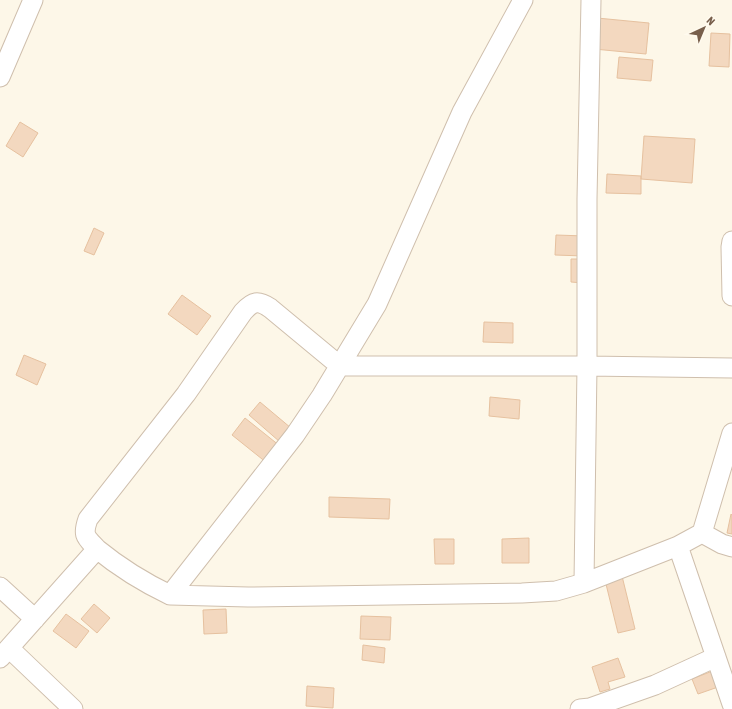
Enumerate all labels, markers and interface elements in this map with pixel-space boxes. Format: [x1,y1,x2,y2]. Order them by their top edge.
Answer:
north arrow [684,8,724,48]
text: N [704,14,717,27]

